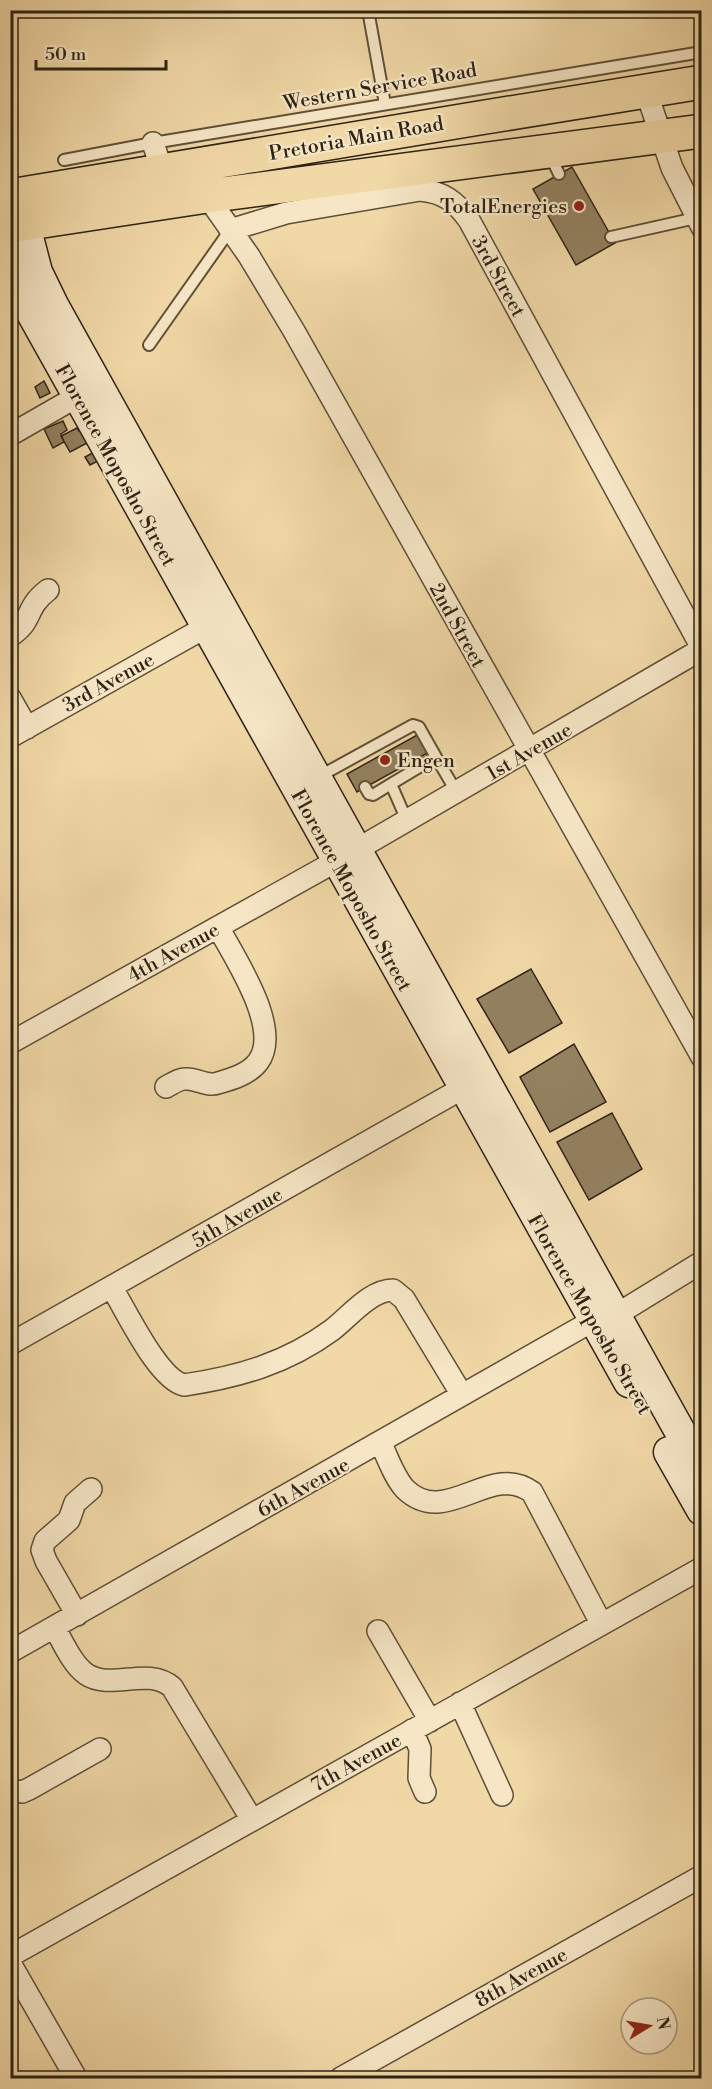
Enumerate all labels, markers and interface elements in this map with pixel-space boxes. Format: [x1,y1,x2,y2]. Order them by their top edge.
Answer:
scale bar [36,33,166,71]
text: 50 m [45,43,87,66]
street label: Western Service Road [281,58,480,117]
street label: Pretoria Main Road [267,112,446,167]
place label: TotalEnergies [440,195,567,220]
marker: TotalEnergies [572,199,586,213]
street label: 3rd Street [465,232,530,322]
street label: Florence Moposho Street [49,360,181,571]
street label: 2nd Street [423,579,490,673]
street label: 3rd Avenue [59,648,159,719]
street label: 1st Avenue [483,718,577,787]
place label: Engen [397,749,455,774]
marker: Engen [378,753,392,767]
street label: Florence Moposho Street [285,785,417,996]
street label: 4th Avenue [123,918,224,989]
street label: 5th Avenue [188,1182,287,1254]
street label: Florence Moposho Street [521,1210,656,1419]
street label: 6th Avenue [253,1453,354,1524]
street label: 7th Avenue [307,1728,406,1798]
street label: 8th Avenue [471,1943,572,2014]
north arrow [619,1996,679,2056]
text: N [652,2015,674,2032]

